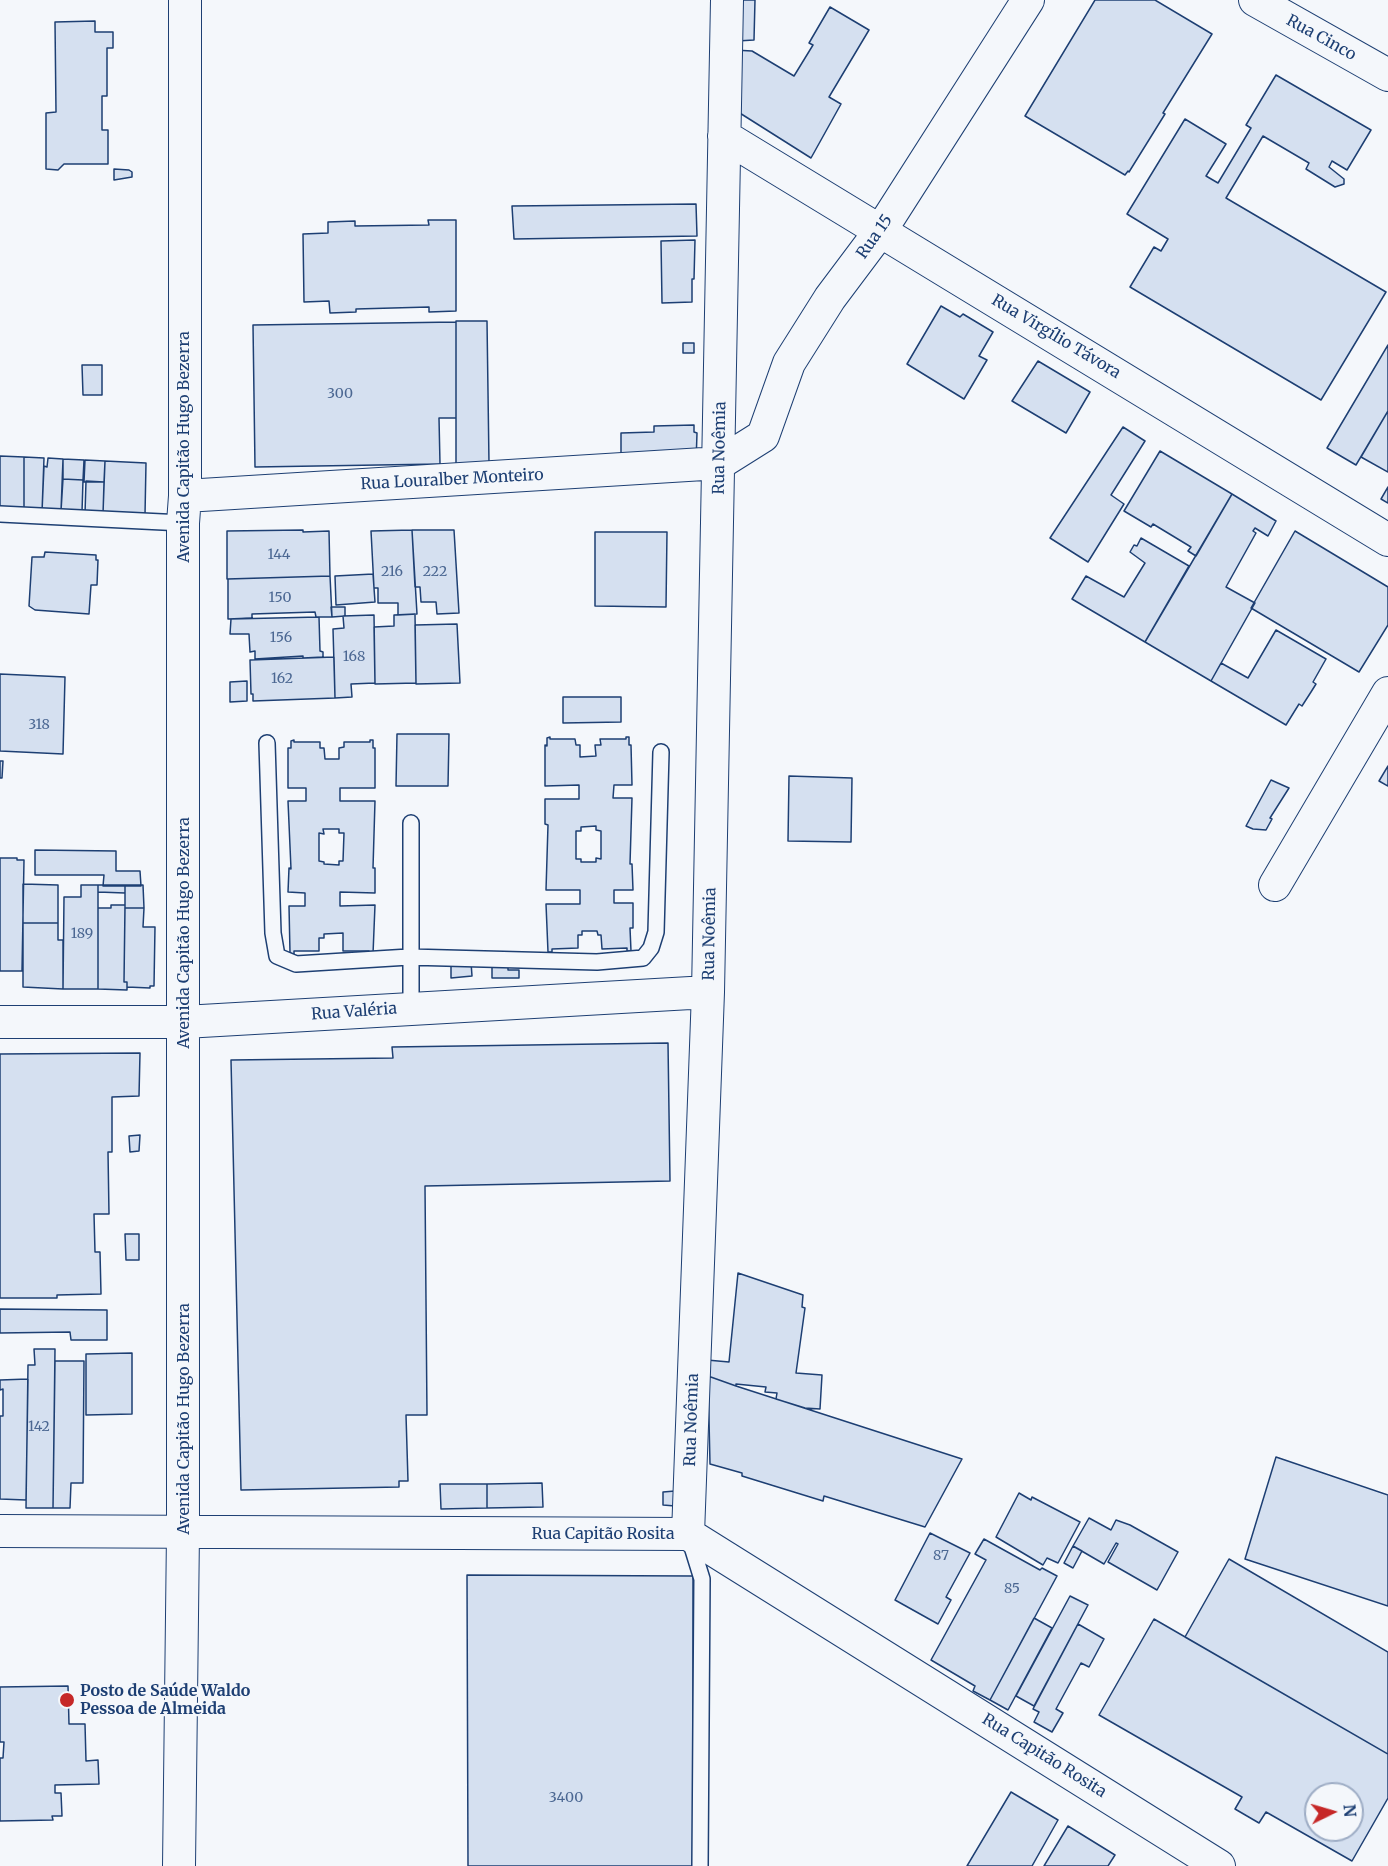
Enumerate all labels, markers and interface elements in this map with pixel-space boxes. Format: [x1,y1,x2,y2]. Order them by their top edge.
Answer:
street label: Rua Cinco [1283,11,1359,65]
street label: Rua 15 [853,211,897,263]
street label: Rua Virgílio Távora [988,291,1124,383]
street label: Avenida Capitão Hugo Bezerra [174,331,194,563]
house number: 300 [327,386,353,402]
street label: Rua Noêmia [710,401,730,495]
street label: Rua Louralber Monteiro [360,466,544,494]
house number: 144 [268,547,290,563]
house number: 216 [381,564,403,580]
house number: 222 [423,564,447,580]
house number: 150 [269,590,291,606]
house number: 156 [270,630,292,646]
house number: 168 [343,649,365,665]
house number: 162 [271,671,293,687]
house number: 318 [28,717,50,733]
street label: Avenida Capitão Hugo Bezerra [174,817,194,1049]
street label: Rua Noêmia [700,887,720,981]
house number: 189 [71,926,93,942]
street label: Rua Valéria [310,999,398,1025]
street label: Avenida Capitão Hugo Bezerra [174,1303,194,1535]
street label: Rua Noêmia [681,1373,703,1467]
house number: 142 [28,1419,50,1435]
street label: Rua Capitão Rosita [531,1524,675,1544]
house number: 87 [933,1548,949,1564]
house number: 85 [1004,1581,1020,1597]
place label: Posto de Saúde Waldo Pessoa de Almeida [80,1681,250,1719]
marker: Posto de Saúde Waldo Pessoa de Almeida [58,1691,76,1709]
street label: Rua Capitão Rosita [978,1710,1110,1802]
north arrow [1304,1782,1364,1842]
house number: 3400 [549,1790,583,1806]
text: N [1339,1803,1360,1818]

